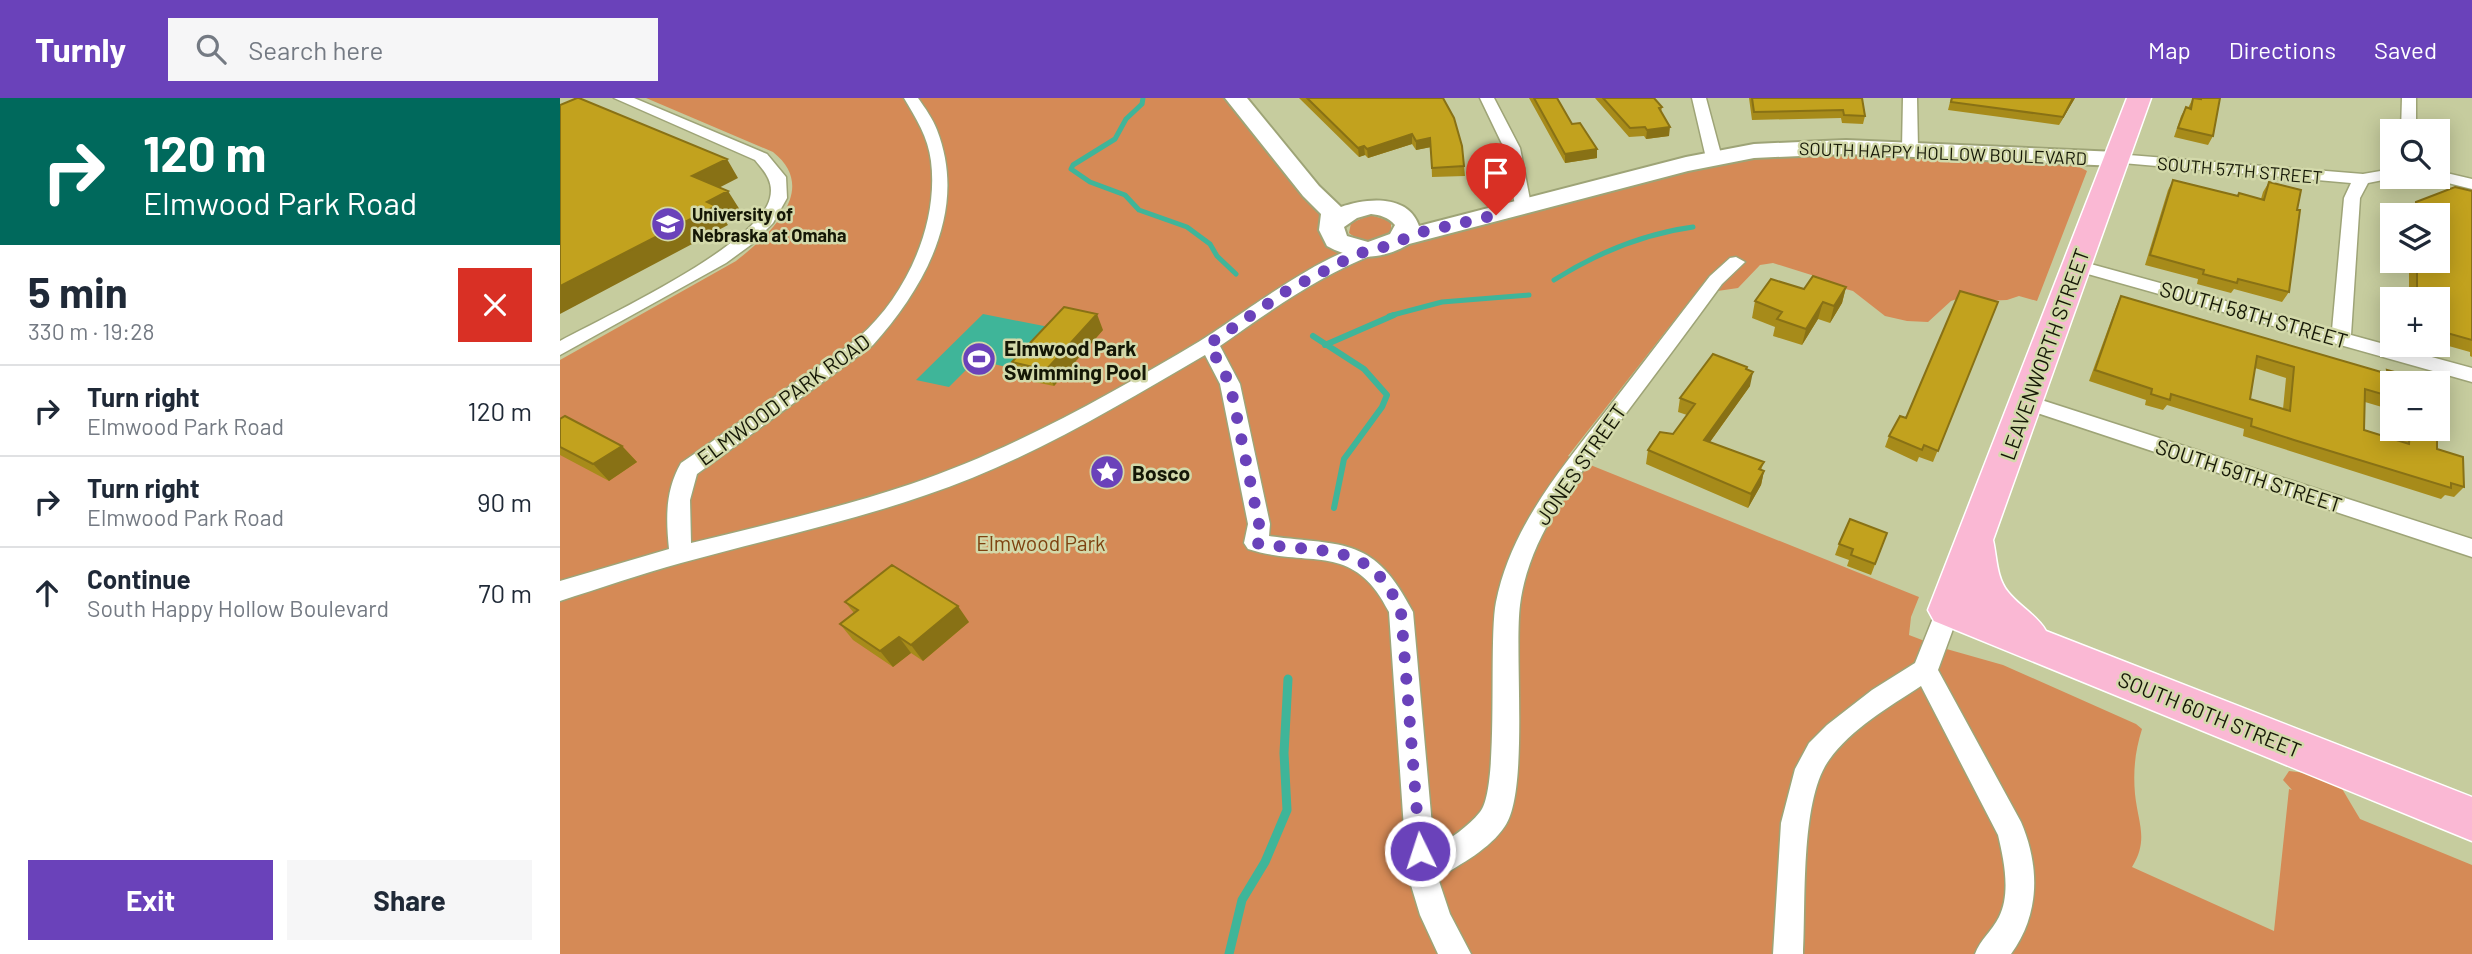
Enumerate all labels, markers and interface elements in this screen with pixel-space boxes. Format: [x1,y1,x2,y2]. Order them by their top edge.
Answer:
search box [168,18,658,81]
text: Turnly [35,29,126,69]
icon: search [192,30,230,68]
text: Search here [248,34,383,65]
text: Map [2148,35,2191,64]
text: Directions [2229,35,2336,64]
text: Saved [2374,35,2437,64]
map controls [2380,119,2450,441]
button: search [2380,119,2450,189]
text: 120 m [143,123,266,182]
icon: right [28,126,119,217]
street label: SOUTH HAPPY HOLLOW BOULEVARD [1799,137,2087,169]
pin [1466,143,1526,215]
street label: SOUTH 57TH STREET [2156,152,2324,188]
icon: arrive [1477,154,1515,192]
text: Elmwood Park Road [143,183,417,221]
place label: University of Nebraska at Omaha [692,203,846,246]
button: layers [2380,203,2450,273]
school or university icon: University of Nebraska at Omaha [649,205,687,243]
street label: LEAVENWORTH STREET [1994,245,2094,463]
text: 5 min [28,266,128,316]
button: close [458,268,532,342]
street label: SOUTH 58TH STREET [2157,275,2351,353]
button: + [2380,287,2450,357]
text: 330 m · 19:28 [28,317,154,345]
street label: ELMWOOD PARK ROAD [692,328,874,470]
place label: Elmwood Park Swimming Pool [1004,335,1147,384]
sports icon: Elmwood Park Swimming Pool [960,340,998,378]
button: − [2380,371,2450,441]
text: Turn right [87,381,200,412]
icon: right [28,392,66,430]
text: 120 m [468,395,532,426]
street label: JONES STREET [1529,399,1631,529]
text: Elmwood Park Road [87,412,284,440]
street label: SOUTH 59TH STREET [2153,433,2345,517]
place icon: Bosco [1088,453,1126,491]
place label: Bosco [1132,460,1190,485]
text: Turn right [87,472,200,503]
icon: right [28,483,66,521]
text: 90 m [477,486,532,517]
text: Elmwood Park Road [87,503,284,531]
park label: Elmwood Park [976,530,1106,555]
text: Continue [87,563,191,594]
icon: ahead [28,574,66,612]
text: 70 m [478,577,532,608]
text: South Happy Hollow Boulevard [87,594,389,622]
street label: SOUTH 60TH STREET [2115,666,2305,762]
position arrow [1383,814,1457,888]
button: Exit [28,860,273,940]
button: Share [287,860,532,940]

